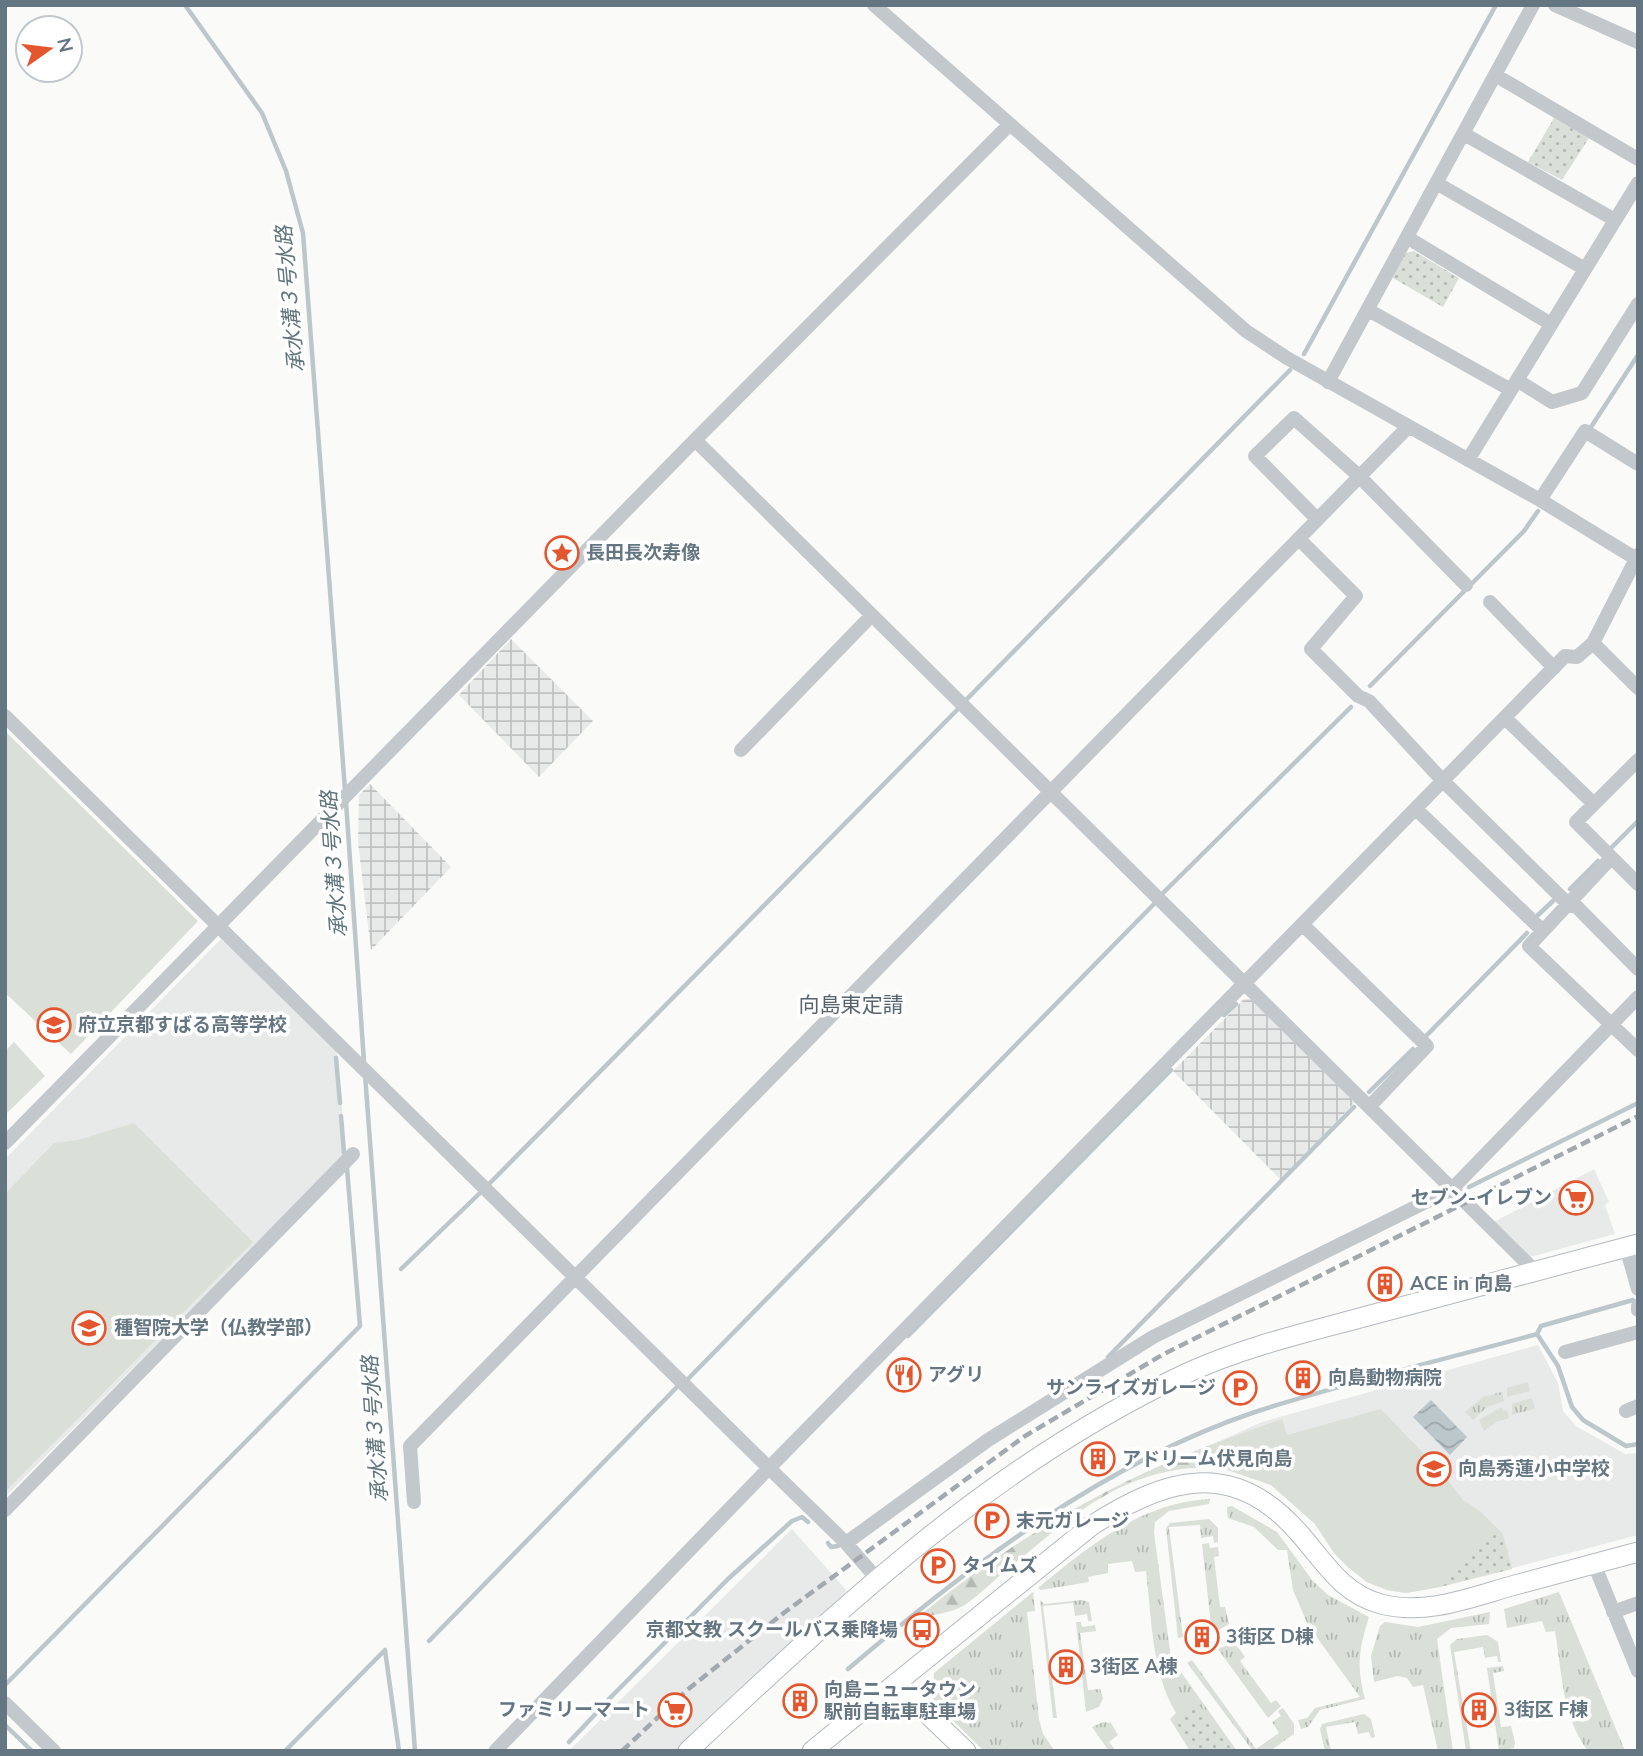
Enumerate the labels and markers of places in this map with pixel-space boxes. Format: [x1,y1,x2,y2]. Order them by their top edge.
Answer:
place icon: 長田長次寿像 [543,534,581,572]
place label: 長田長次寿像 [586,540,700,566]
school or university icon: 府立京都すばる高等学校 [35,1006,73,1044]
place label: 府立京都すばる高等学校 [78,1012,287,1038]
supermarket icon: セブン-イレブン [1557,1179,1595,1217]
place label: セブン-イレブン [1411,1185,1552,1211]
building icon: ACE in 向島 [1366,1265,1404,1303]
place label: ACE in 向島 [1410,1271,1512,1297]
school or university icon: 種智院大学（仏教学部） [70,1309,108,1347]
place label: 種智院大学（仏教学部） [114,1315,323,1341]
restaurant icon: アグリ [885,1356,923,1394]
building icon: 向島動物病院 [1284,1359,1322,1397]
place label: アグリ [928,1362,984,1388]
place label: 向島動物病院 [1328,1365,1442,1391]
parking icon: サンライズガレージ [1221,1369,1259,1407]
place label: サンライズガレージ [1046,1375,1216,1401]
building icon: アドリーム伏見向島 [1079,1440,1117,1478]
place label: アドリーム伏見向島 [1122,1446,1292,1472]
school or university icon: 向島秀蓮小中学校 [1415,1450,1453,1488]
place label: 向島秀蓮小中学校 [1458,1456,1610,1482]
parking icon: 末元ガレージ [973,1502,1011,1540]
place label: 末元ガレージ [1016,1508,1130,1534]
parking icon: タイムズ [919,1547,957,1585]
place label: タイムズ [962,1553,1038,1579]
bus stop icon: 京都文教 スクールバス乗降場 [903,1611,941,1649]
place label: 京都文教 スクールバス乗降場 [646,1617,898,1643]
building icon: 3街区 D棟 [1183,1618,1221,1656]
place label: 3街区 D棟 [1226,1624,1314,1650]
building icon: 3街区 A棟 [1047,1648,1085,1686]
place label: 3街区 A棟 [1090,1654,1178,1680]
place label: 向島ニュータウン 駅前自転車駐車場 [824,1677,976,1725]
building icon: 向島ニュータウン 駅前自転車駐車場 [781,1682,819,1720]
supermarket icon: ファミリーマート [656,1691,694,1729]
building icon: 3街区 F棟 [1460,1691,1498,1729]
place label: ファミリーマート [498,1697,650,1723]
place label: 3街区 F棟 [1504,1697,1588,1723]

